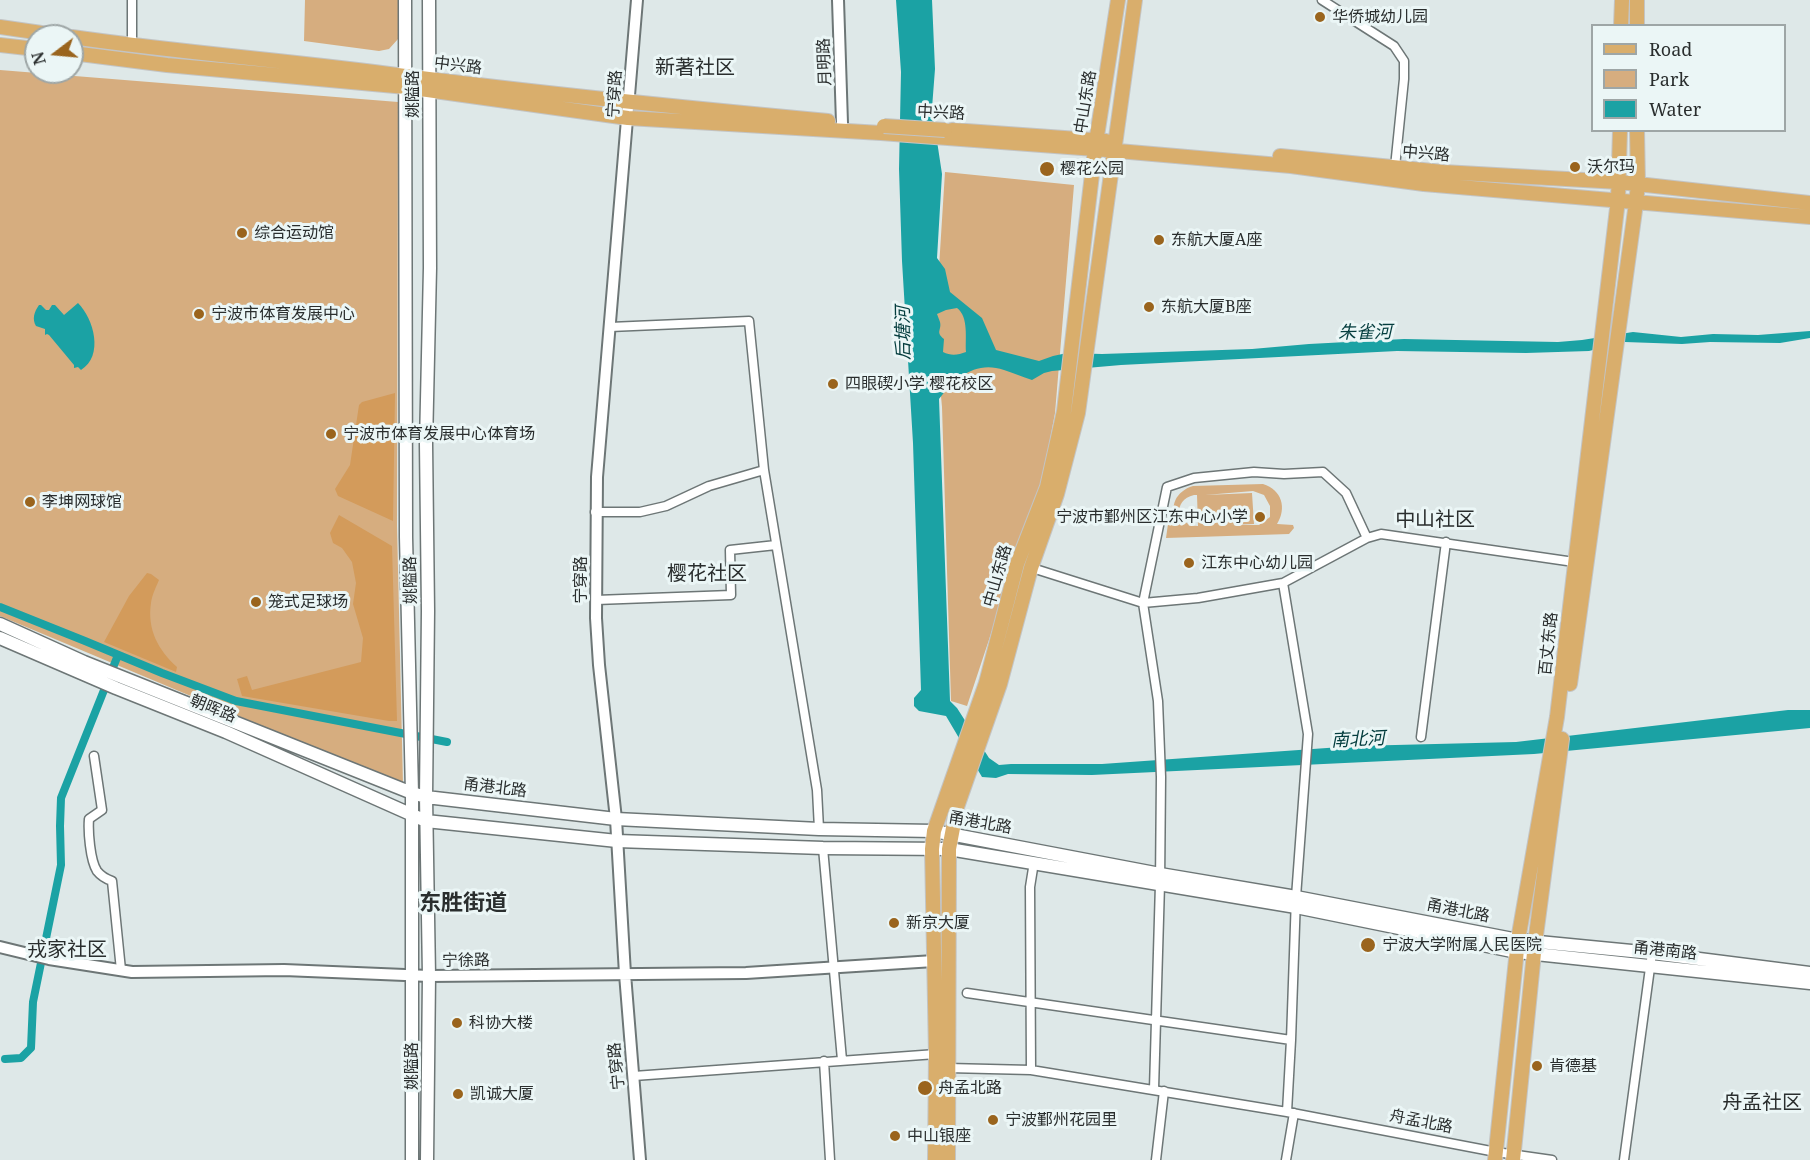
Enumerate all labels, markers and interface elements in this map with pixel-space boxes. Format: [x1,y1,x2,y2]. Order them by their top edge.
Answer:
place label: 华侨城幼儿园 [1332,7,1428,27]
marker: 华侨城幼儿园 [1313,10,1327,24]
north arrow [24,24,84,84]
legend [1591,24,1786,132]
text: Road [1649,37,1692,61]
street label: 月明路 [815,38,835,86]
text: N [26,49,51,68]
street label: 中兴路 [433,54,483,78]
district label: 新著社区 [655,56,735,80]
text: Park [1649,67,1689,91]
street label: 宁穿路 [604,69,626,119]
street label: 中山东路 [1072,69,1100,135]
street label: 姚隘路 [403,70,423,118]
text: Water [1649,97,1701,121]
street label: 中兴路 [917,102,965,124]
street label: 中兴路 [1401,142,1451,166]
place label: 沃尔玛 [1587,157,1635,177]
place label: 樱花公园 [1060,159,1124,179]
marker: 樱花公园 [1038,160,1056,178]
marker: 沃尔玛 [1568,160,1582,174]
place label: 综合运动馆 [254,223,334,243]
marker: 综合运动馆 [235,226,249,240]
place label: 东航大厦A座 [1171,230,1262,250]
marker: 东航大厦A座 [1152,233,1166,247]
place label: 东航大厦B座 [1161,297,1251,317]
marker: 东航大厦B座 [1142,300,1156,314]
place label: 宁波市体育发展中心 [211,304,355,324]
water label: 后塘河 [893,306,915,360]
marker: 宁波市体育发展中心 [192,307,206,321]
water label: 朱雀河 [1338,322,1392,344]
place label: 四眼碶小学 樱花校区 [845,374,993,394]
marker: 四眼碶小学 樱花校区 [826,377,840,391]
place label: 宁波市体育发展中心体育场 [343,424,535,444]
marker: 宁波市体育发展中心体育场 [324,427,338,441]
place label: 李坤网球馆 [42,492,122,512]
marker: 李坤网球馆 [23,495,37,509]
place label: 宁波市鄞州区江东中心小学 [1056,507,1248,527]
district label: 中山社区 [1395,508,1475,532]
marker: 宁波市鄞州区江东中心小学 [1253,510,1267,524]
street label: 中山东路 [980,543,1016,609]
place label: 江东中心幼儿园 [1201,553,1313,573]
street label: 姚隘路 [401,556,421,604]
street label: 宁穿路 [571,556,591,604]
marker: 江东中心幼儿园 [1182,556,1196,570]
district label: 樱花社区 [667,562,747,586]
place label: 笼式足球场 [268,592,348,612]
marker: 笼式足球场 [249,595,263,609]
street label: 百丈东路 [1536,611,1562,677]
street label: 朝晖路 [187,691,239,727]
water label: 南北河 [1330,728,1386,752]
street label: 甬港北路 [462,775,528,801]
street label: 甬港北路 [947,808,1013,838]
district label: 东胜街道 [419,891,507,917]
street label: 甬港北路 [1425,895,1491,927]
place label: 新京大厦 [906,913,970,933]
marker: 新京大厦 [887,916,901,930]
place label: 宁波大学附属人民医院 [1382,935,1542,955]
marker: 宁波大学附属人民医院 [1359,936,1377,954]
district label: 戎家社区 [27,938,107,962]
street label: 甬港南路 [1632,938,1698,964]
street label: 宁徐路 [442,951,490,971]
place label: 科协大楼 [469,1013,533,1033]
marker: 科协大楼 [450,1016,464,1030]
street label: 宁穿路 [605,1041,629,1091]
street label: 姚隘路 [402,1042,422,1090]
place label: 肯德基 [1549,1056,1597,1076]
marker: 肯德基 [1530,1059,1544,1073]
place label: 舟孟北路 [938,1078,1002,1098]
marker: 舟孟北路 [916,1079,934,1097]
place label: 凯诚大厦 [470,1084,534,1104]
marker: 凯诚大厦 [451,1087,465,1101]
district label: 舟孟社区 [1722,1091,1802,1115]
street label: 舟孟北路 [1388,1106,1454,1138]
place label: 宁波鄞州花园里 [1005,1110,1117,1130]
marker: 宁波鄞州花园里 [986,1113,1000,1127]
place label: 中山银座 [907,1126,971,1146]
marker: 中山银座 [888,1129,902,1143]

